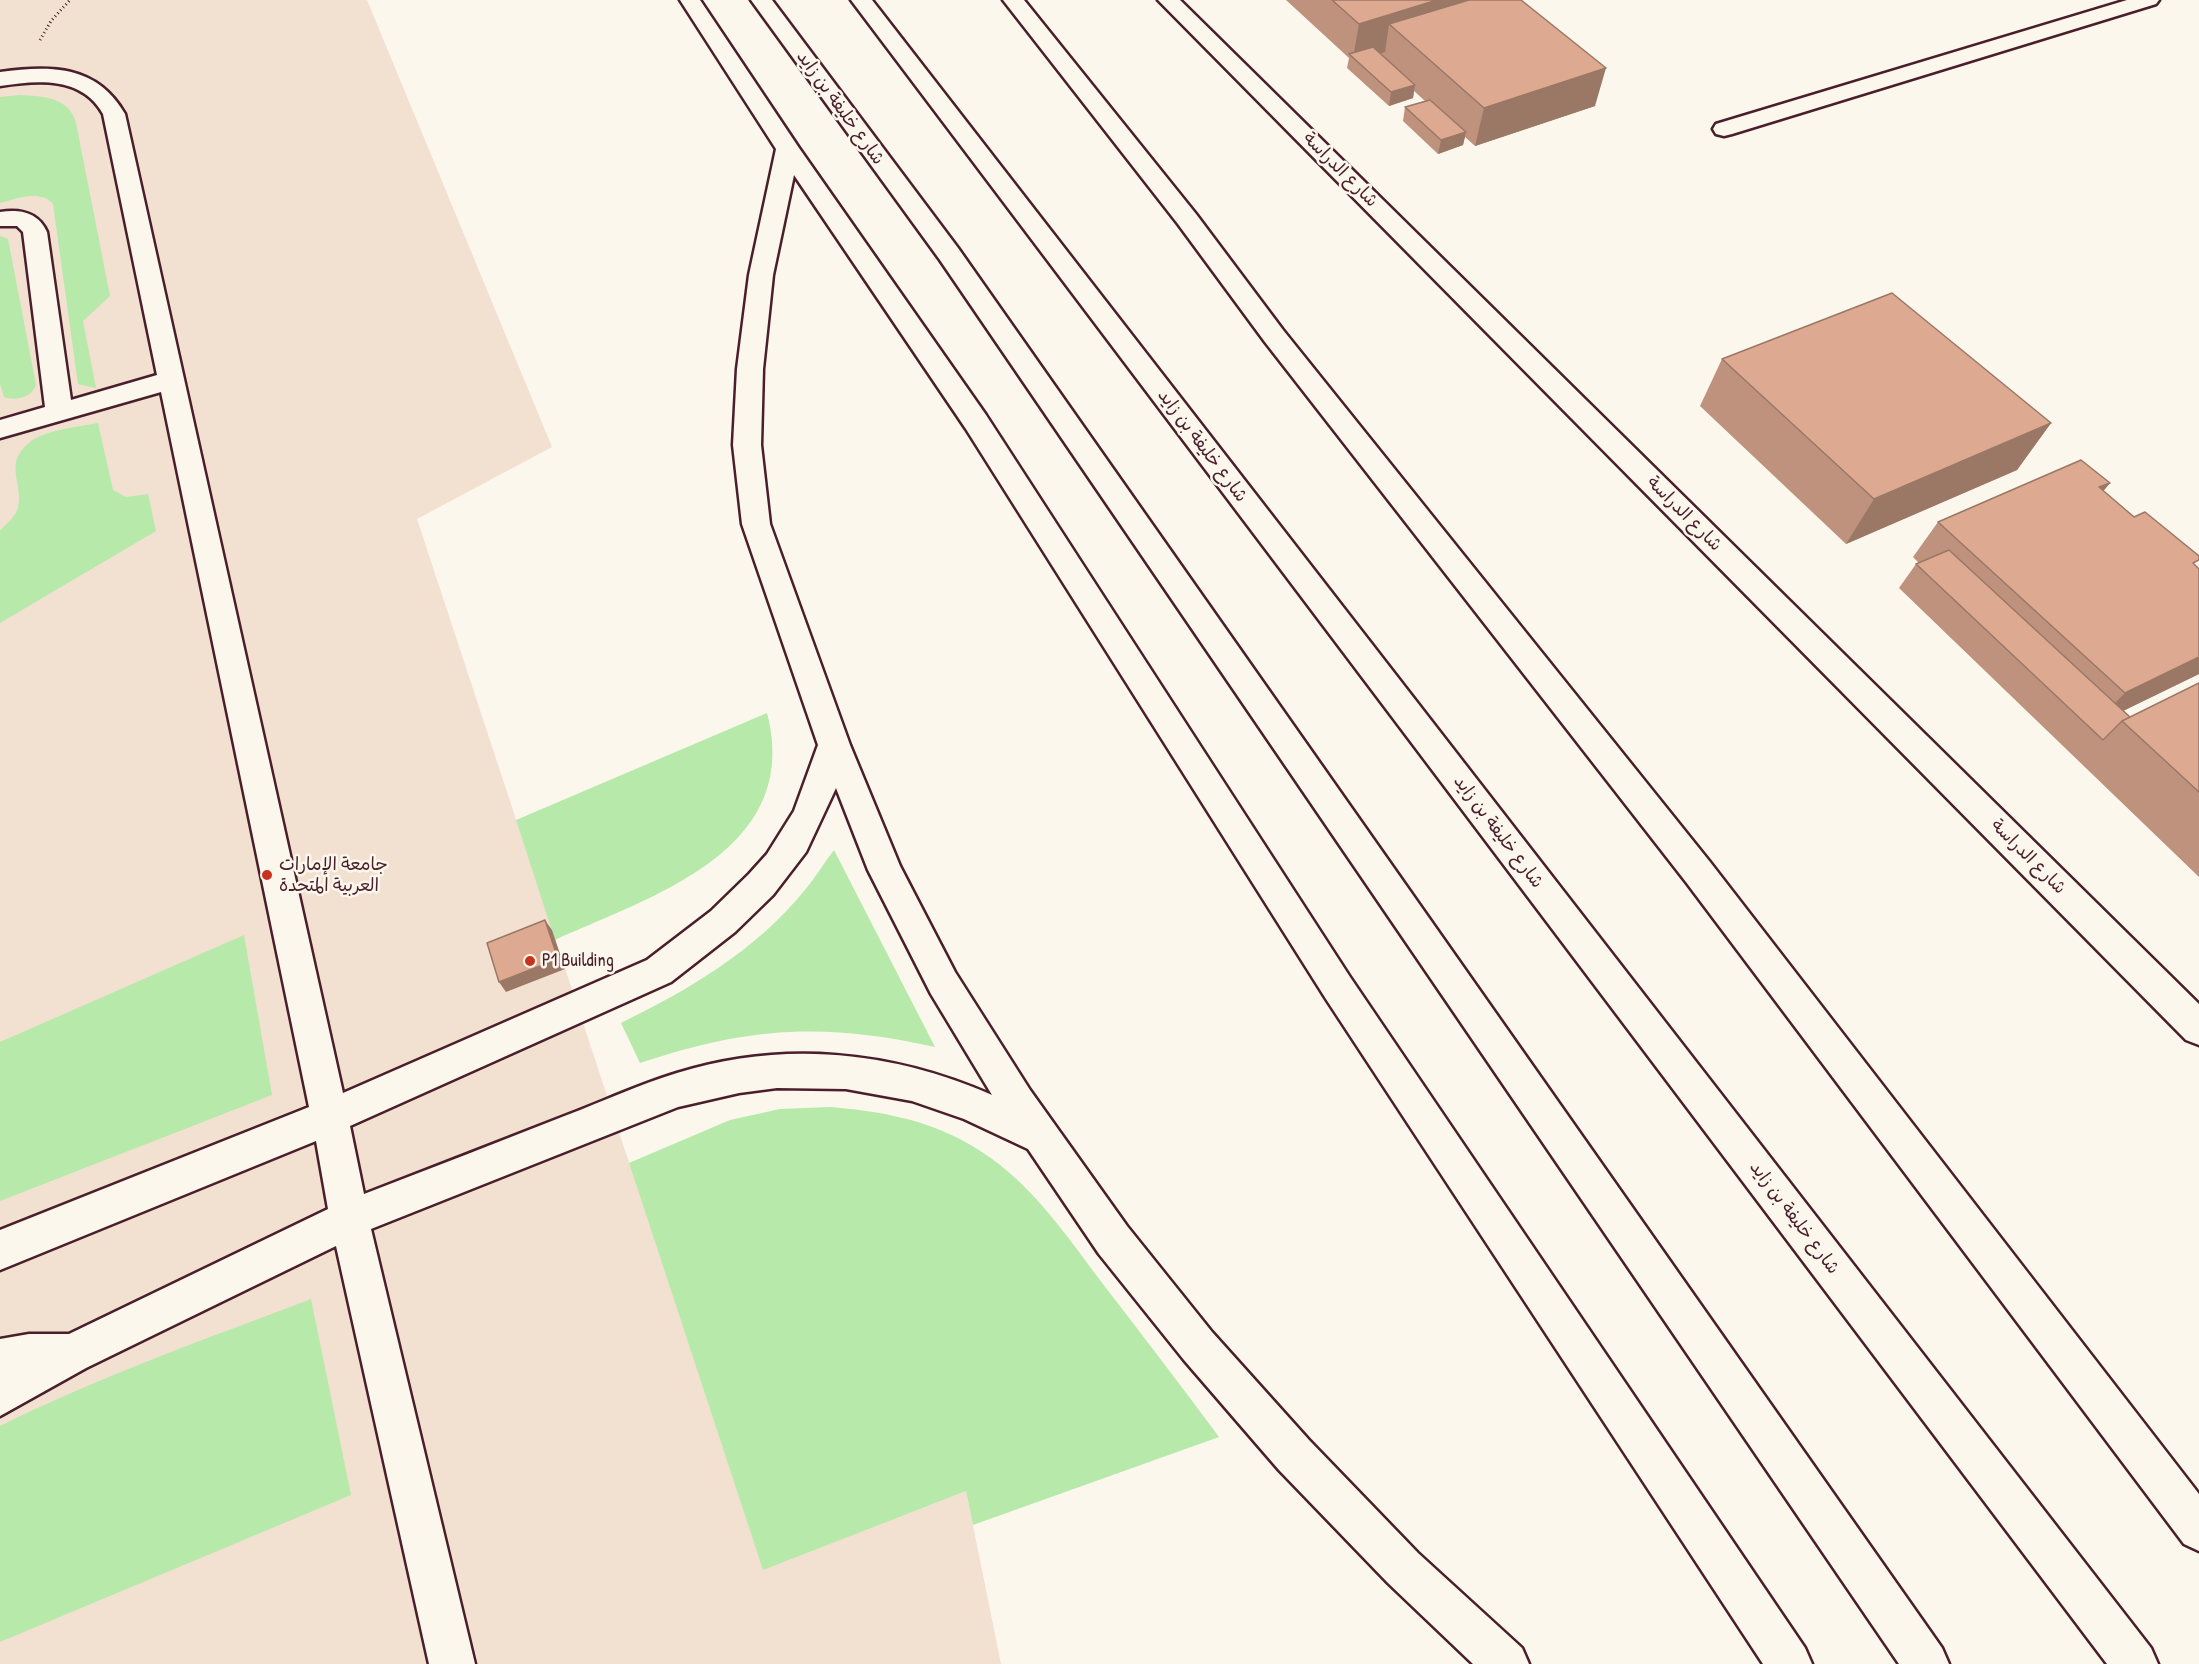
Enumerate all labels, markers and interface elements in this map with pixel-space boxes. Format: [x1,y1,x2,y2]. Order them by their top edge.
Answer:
street label: شارع خليفة بن زايد [791,47,889,169]
street label: شارع الدراسة [1298,128,1382,212]
street label: شارع خليفة بن زايد [1153,385,1251,507]
street label: شارع الدراسة [1642,472,1726,556]
street label: شارع خليفة بن زايد [1449,771,1547,893]
street label: شارع الدراسة [1986,815,2070,899]
place label: جامعة الإمارات العربية المتحدة [279,854,388,896]
marker: جامعة الإمارات العربية المتحدة [260,868,274,882]
place label: P1 Building [542,950,614,972]
marker: P1 Building [523,954,537,968]
street label: شارع خليفة بن زايد [1745,1157,1843,1279]

